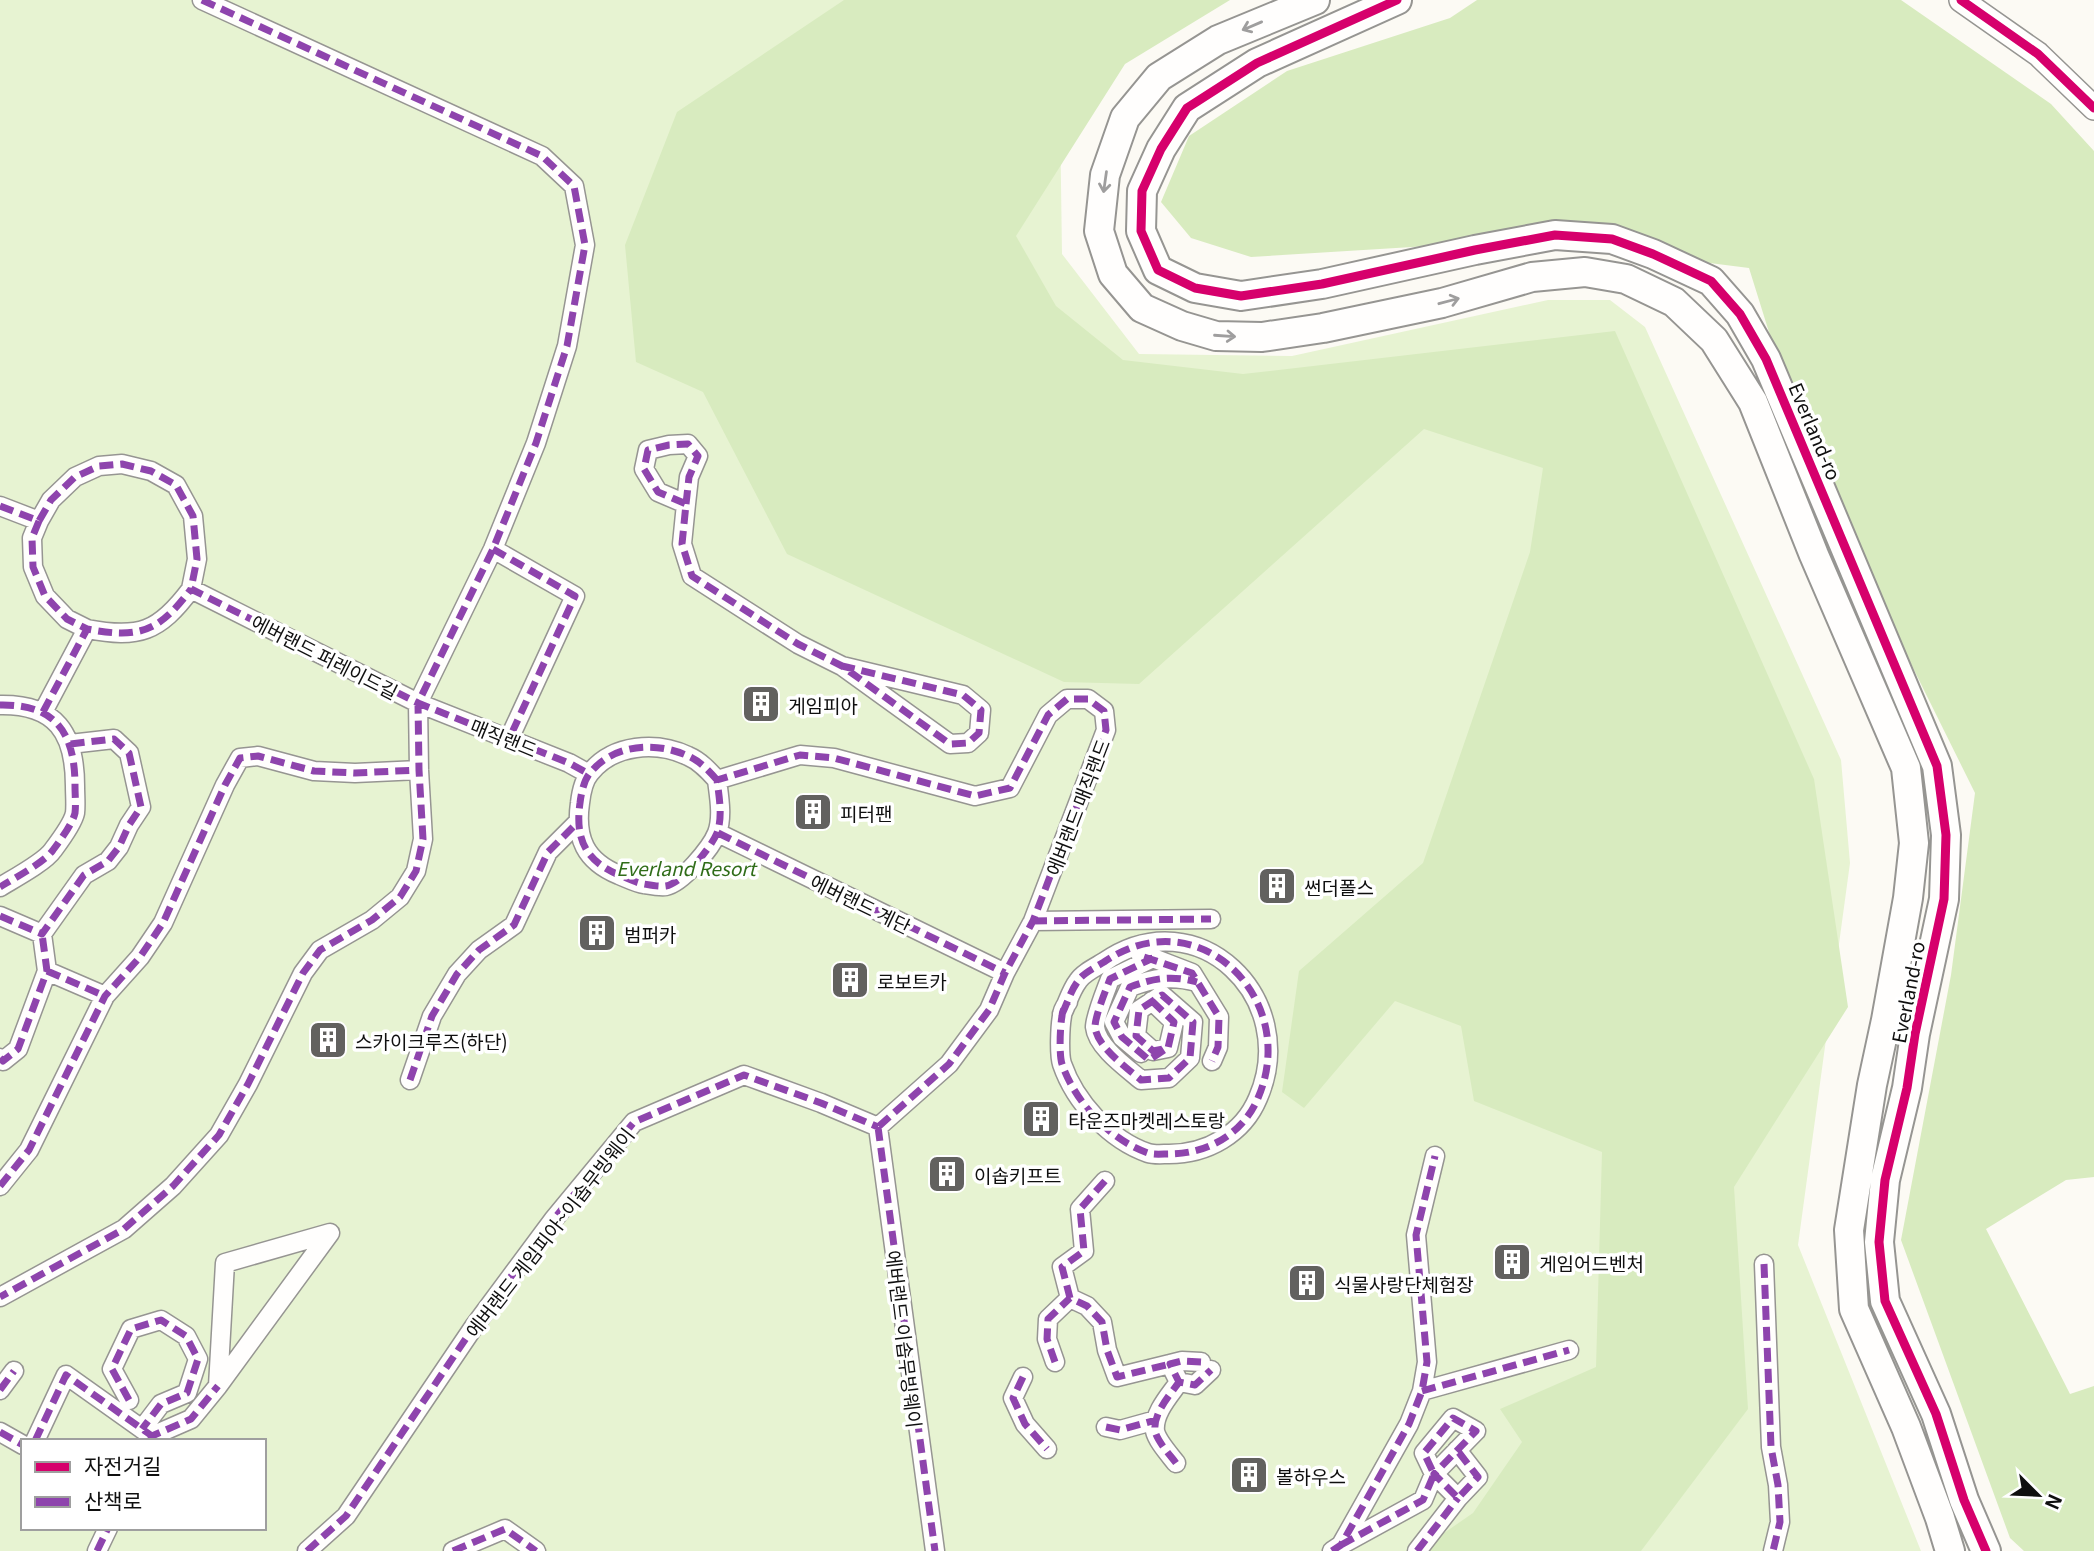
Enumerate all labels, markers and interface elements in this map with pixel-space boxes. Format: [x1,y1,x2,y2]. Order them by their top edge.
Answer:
one-way arrow [1242,20,1264,33]
one-way arrow [1098,170,1111,193]
one-way arrow [1437,294,1460,307]
one-way arrow [1213,330,1236,343]
street label: Everland-ro [1783,378,1849,484]
street label: 에버랜드 퍼레이드길 [247,607,403,705]
building icon: 게임피아 [740,683,782,725]
place label: 게임피아 [788,691,858,718]
street label: 매직랜드 [467,711,541,763]
street label: 에버랜드 매직랜드 [1039,735,1115,879]
building icon: 피터팬 [792,791,834,833]
place label: 피터팬 [840,799,892,826]
park label: Everland Resort [616,854,759,881]
building icon: 썬더폴스 [1256,865,1298,907]
street label: 에버랜드 계단 [806,867,916,939]
place label: 썬더폴스 [1304,873,1374,900]
building icon: 범퍼카 [576,912,618,954]
place label: 범퍼카 [624,920,676,947]
street label: Everland-ro [1884,939,1930,1045]
building icon: 로보트카 [829,959,871,1001]
place label: 로보트카 [877,967,947,994]
building icon: 스카이크루즈(하단) [307,1019,349,1061]
place label: 스카이크루즈(하단) [355,1027,508,1054]
building icon: 타운즈마켓레스토랑 [1020,1098,1062,1140]
place label: 타운즈마켓레스토랑 [1068,1106,1225,1133]
street label: 에버랜드 게임피아~이솝무빙웨이 [458,1121,640,1343]
building icon: 이솝키프트 [926,1153,968,1195]
place label: 이솝키프트 [974,1161,1061,1188]
building icon: 게임어드벤처 [1491,1241,1533,1283]
street label: 에버랜드 이솝무빙웨이 [881,1248,929,1430]
place label: 게임어드벤처 [1539,1249,1644,1276]
building icon: 식물사랑단체험장 [1286,1262,1328,1304]
place label: 식물사랑단체험장 [1334,1270,1474,1297]
legend [21,1439,266,1530]
text: 자전거길 [84,1450,161,1480]
building icon: 볼하우스 [1228,1454,1270,1496]
north arrow [2003,1460,2073,1530]
place label: 볼하우스 [1276,1462,1346,1489]
text: 산책로 [84,1485,142,1515]
text: N [2040,1491,2070,1515]

